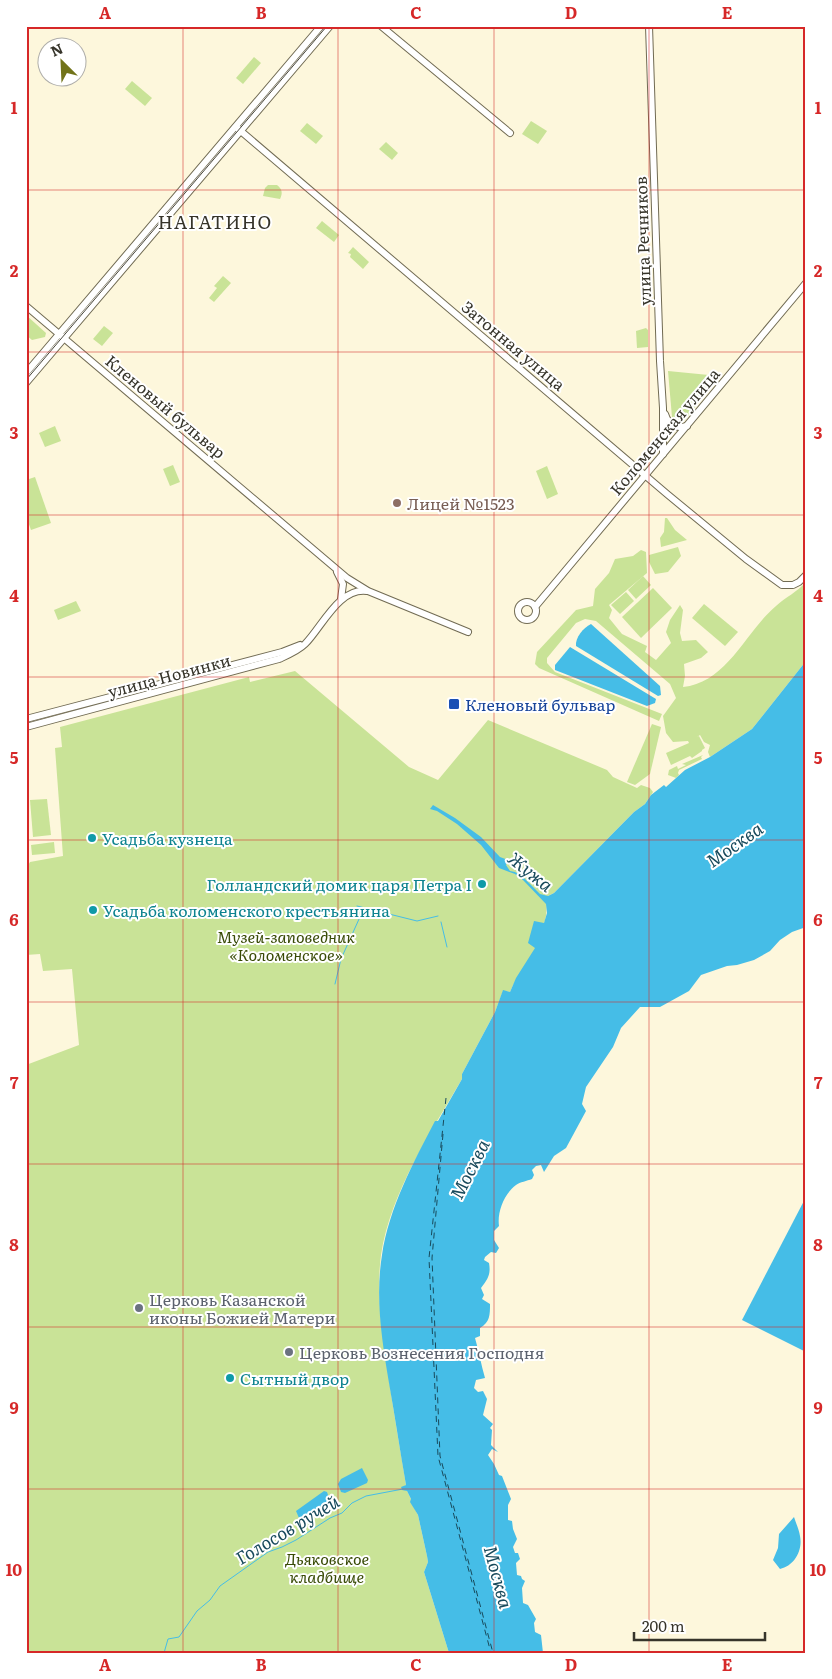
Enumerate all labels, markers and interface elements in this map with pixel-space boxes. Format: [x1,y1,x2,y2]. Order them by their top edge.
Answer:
text: A [99,0,111,24]
text: B [255,0,267,24]
text: C [410,0,422,24]
text: D [565,0,577,24]
text: E [722,0,733,24]
north arrow [38,38,88,88]
text: N [47,38,66,61]
text: 1 [11,95,18,119]
text: 1 [815,95,822,119]
street label: улица Речников [628,176,656,306]
district label: НАГАТИНО [158,208,272,235]
text: 2 [10,258,19,282]
text: 2 [814,258,823,282]
street label: Затонная улица [457,294,571,396]
street label: Кленовый бульвар [101,348,231,464]
street label: Коломенская улица [603,362,725,500]
text: 3 [10,420,19,444]
text: 3 [814,420,823,444]
place label: Лицей №1523 [407,491,515,515]
marker: Лицей №1523 [391,497,403,509]
text: 4 [9,583,19,607]
text: 4 [813,583,823,607]
street label: улица Новинки [105,647,233,703]
place label: Кленовый бульвар [465,692,615,716]
marker: Кленовый бульвар [447,697,461,711]
text: 5 [10,745,19,769]
text: 5 [814,745,823,769]
water label: Москва [700,814,768,873]
place label: Усадьба кузнеца [102,826,233,850]
marker: Усадьба кузнеца [86,832,98,844]
water label: Жужа [503,844,560,898]
place label: Голландский домик царя Петра I [207,872,472,896]
marker: Голландский домик царя Петра I [476,878,488,890]
place label: Усадьба коломенского крестьянина [103,898,390,922]
marker: Усадьба коломенского крестьянина [87,904,99,916]
text: 6 [9,907,19,931]
text: 6 [813,907,823,931]
park label: Музей-заповедник «Коломенское» [217,924,355,966]
text: 7 [10,1070,19,1094]
text: 7 [814,1070,823,1094]
water label: Москва [442,1134,496,1204]
text: 8 [9,1232,19,1256]
text: 8 [813,1232,823,1256]
place label: Церковь Казанской иконы Божией Матери [149,1287,335,1329]
marker: Церковь Казанской иконы Божией Матери [133,1302,145,1314]
place label: Церковь Вознесения Господня [299,1340,544,1364]
marker: Церковь Вознесения Господня [283,1346,295,1358]
place label: Сытный двор [240,1366,349,1390]
marker: Сытный двор [224,1372,236,1384]
text: 9 [9,1395,19,1419]
text: 9 [813,1395,823,1419]
water label: Голосов ручей [230,1487,344,1571]
water label: Москва [478,1543,520,1612]
park label: Дьяковское кладбище [285,1546,369,1588]
text: 10 [6,1557,22,1581]
text: 10 [810,1557,826,1581]
scale bar [634,1609,766,1641]
text: 200 m [642,1614,685,1637]
text: A [99,1652,111,1676]
text: B [255,1652,267,1676]
text: C [410,1652,422,1676]
text: D [565,1652,577,1676]
text: E [722,1652,733,1676]

